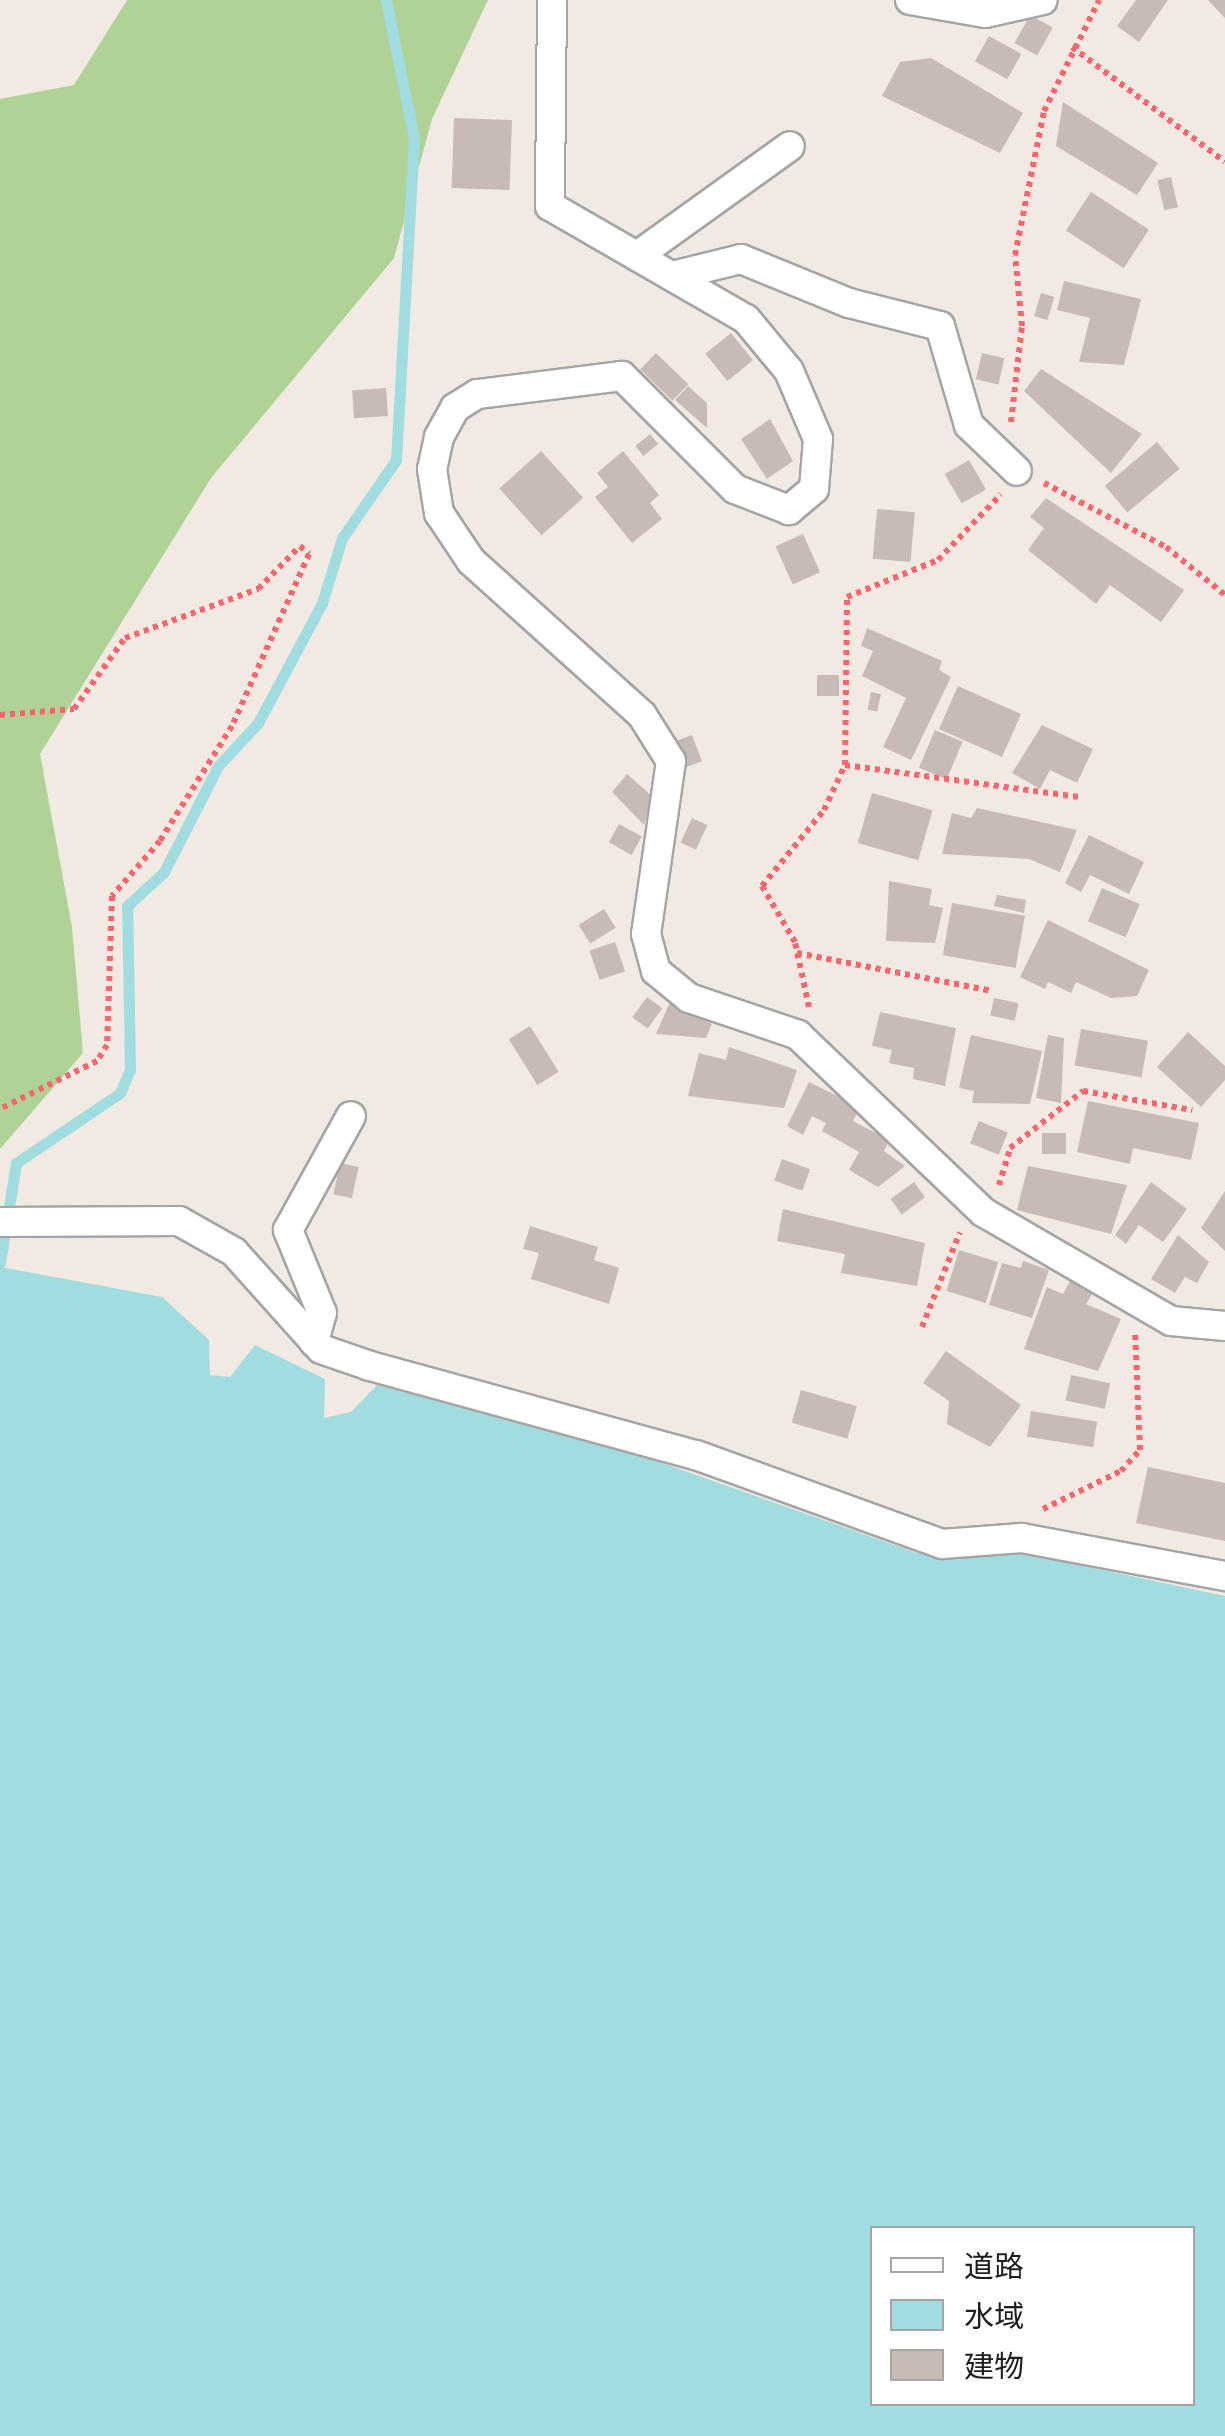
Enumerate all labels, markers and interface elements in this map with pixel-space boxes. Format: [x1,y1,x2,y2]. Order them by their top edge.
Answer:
legend [870,2226,1195,2406]
text: 道路 [964,2243,1024,2289]
text: 水域 [964,2293,1024,2339]
text: 建物 [964,2343,1024,2389]

